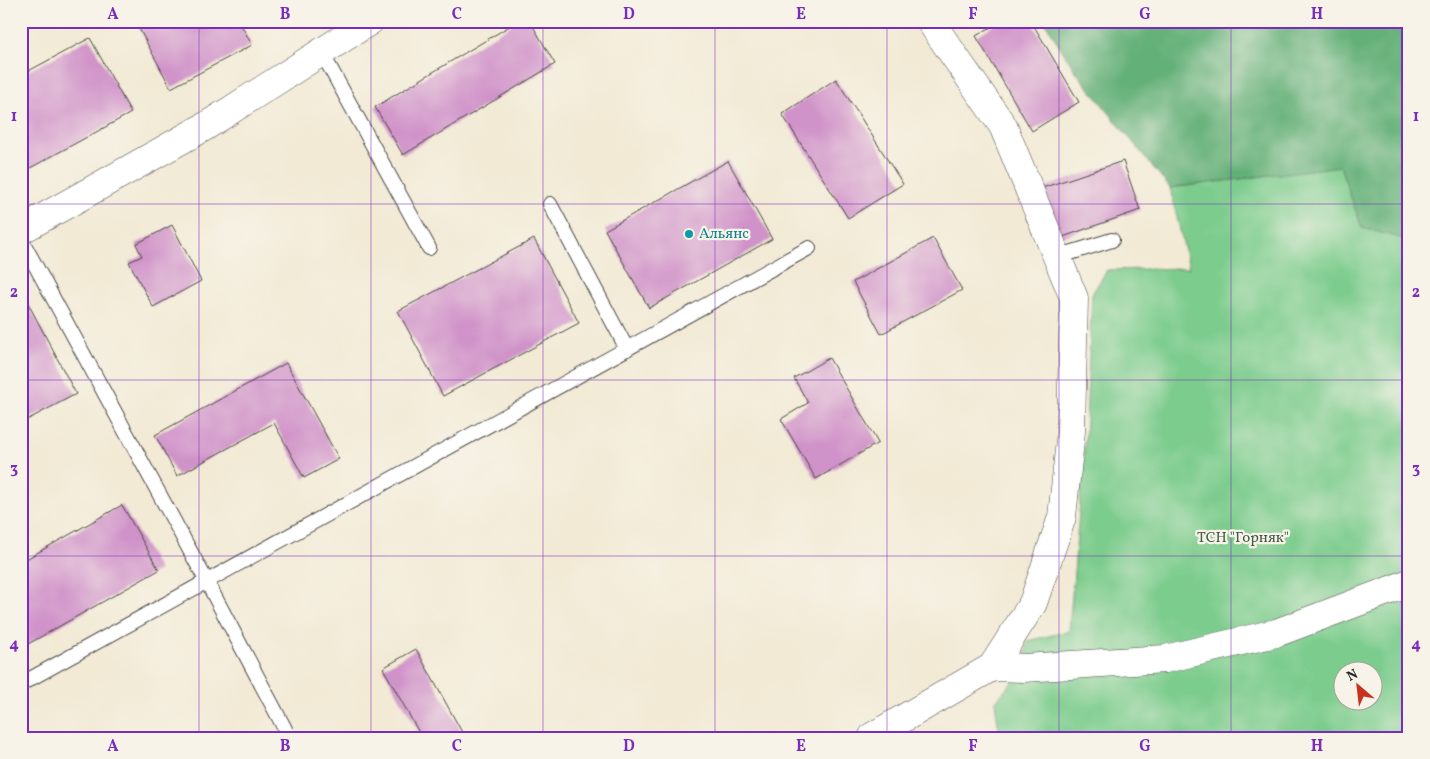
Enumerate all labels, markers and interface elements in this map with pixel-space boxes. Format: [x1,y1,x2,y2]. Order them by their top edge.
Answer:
text: A [107,4,119,26]
text: B [280,4,291,26]
text: C [452,4,462,26]
text: D [623,4,635,26]
text: E [796,4,806,26]
text: F [968,4,978,26]
text: G [1139,4,1151,26]
text: H [1311,4,1323,26]
text: 1 [11,106,17,128]
text: 1 [1413,106,1419,128]
place label: Альянс [699,224,749,245]
marker: Альянс [683,228,695,240]
text: 2 [10,282,18,304]
text: 2 [1412,282,1420,304]
text: 3 [10,458,18,480]
text: 3 [1412,458,1420,480]
park label: ТСН "Горняк" [1197,528,1289,549]
text: 4 [9,634,19,656]
text: 4 [1411,634,1421,656]
north arrow [1332,662,1382,712]
text: N [1344,665,1362,687]
text: A [107,736,119,758]
text: B [280,736,291,758]
text: C [452,736,462,758]
text: D [623,736,635,758]
text: E [796,736,806,758]
text: F [968,736,978,758]
text: G [1139,736,1151,758]
text: H [1311,736,1323,758]

